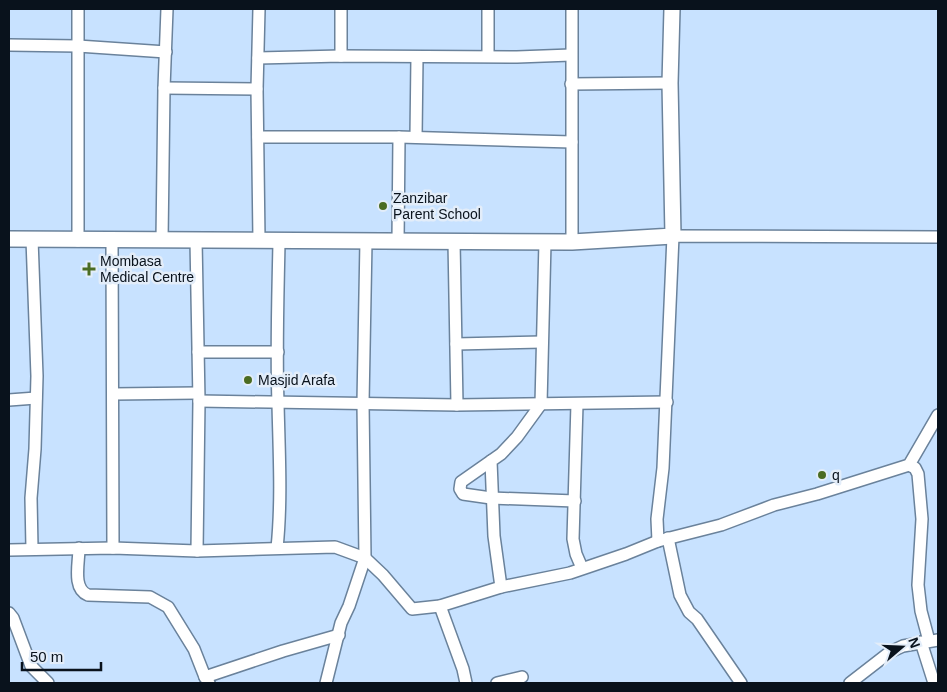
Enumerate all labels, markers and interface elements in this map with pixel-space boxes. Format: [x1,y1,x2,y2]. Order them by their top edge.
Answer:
place label: Zanzibar Parent School [393,190,481,222]
marker: Zanzibar Parent School [377,200,389,212]
place label: Mombasa Medical Centre [100,253,194,285]
marker: Mombasa Medical Centre [82,262,96,276]
place label: Masjid Arafa [258,372,335,388]
marker: Masjid Arafa [242,374,254,386]
place label: q [832,467,840,483]
marker: q [816,469,828,481]
north arrow [877,622,927,672]
text: N [905,635,924,650]
scale bar [22,640,101,672]
text: 50 m [30,648,63,665]

